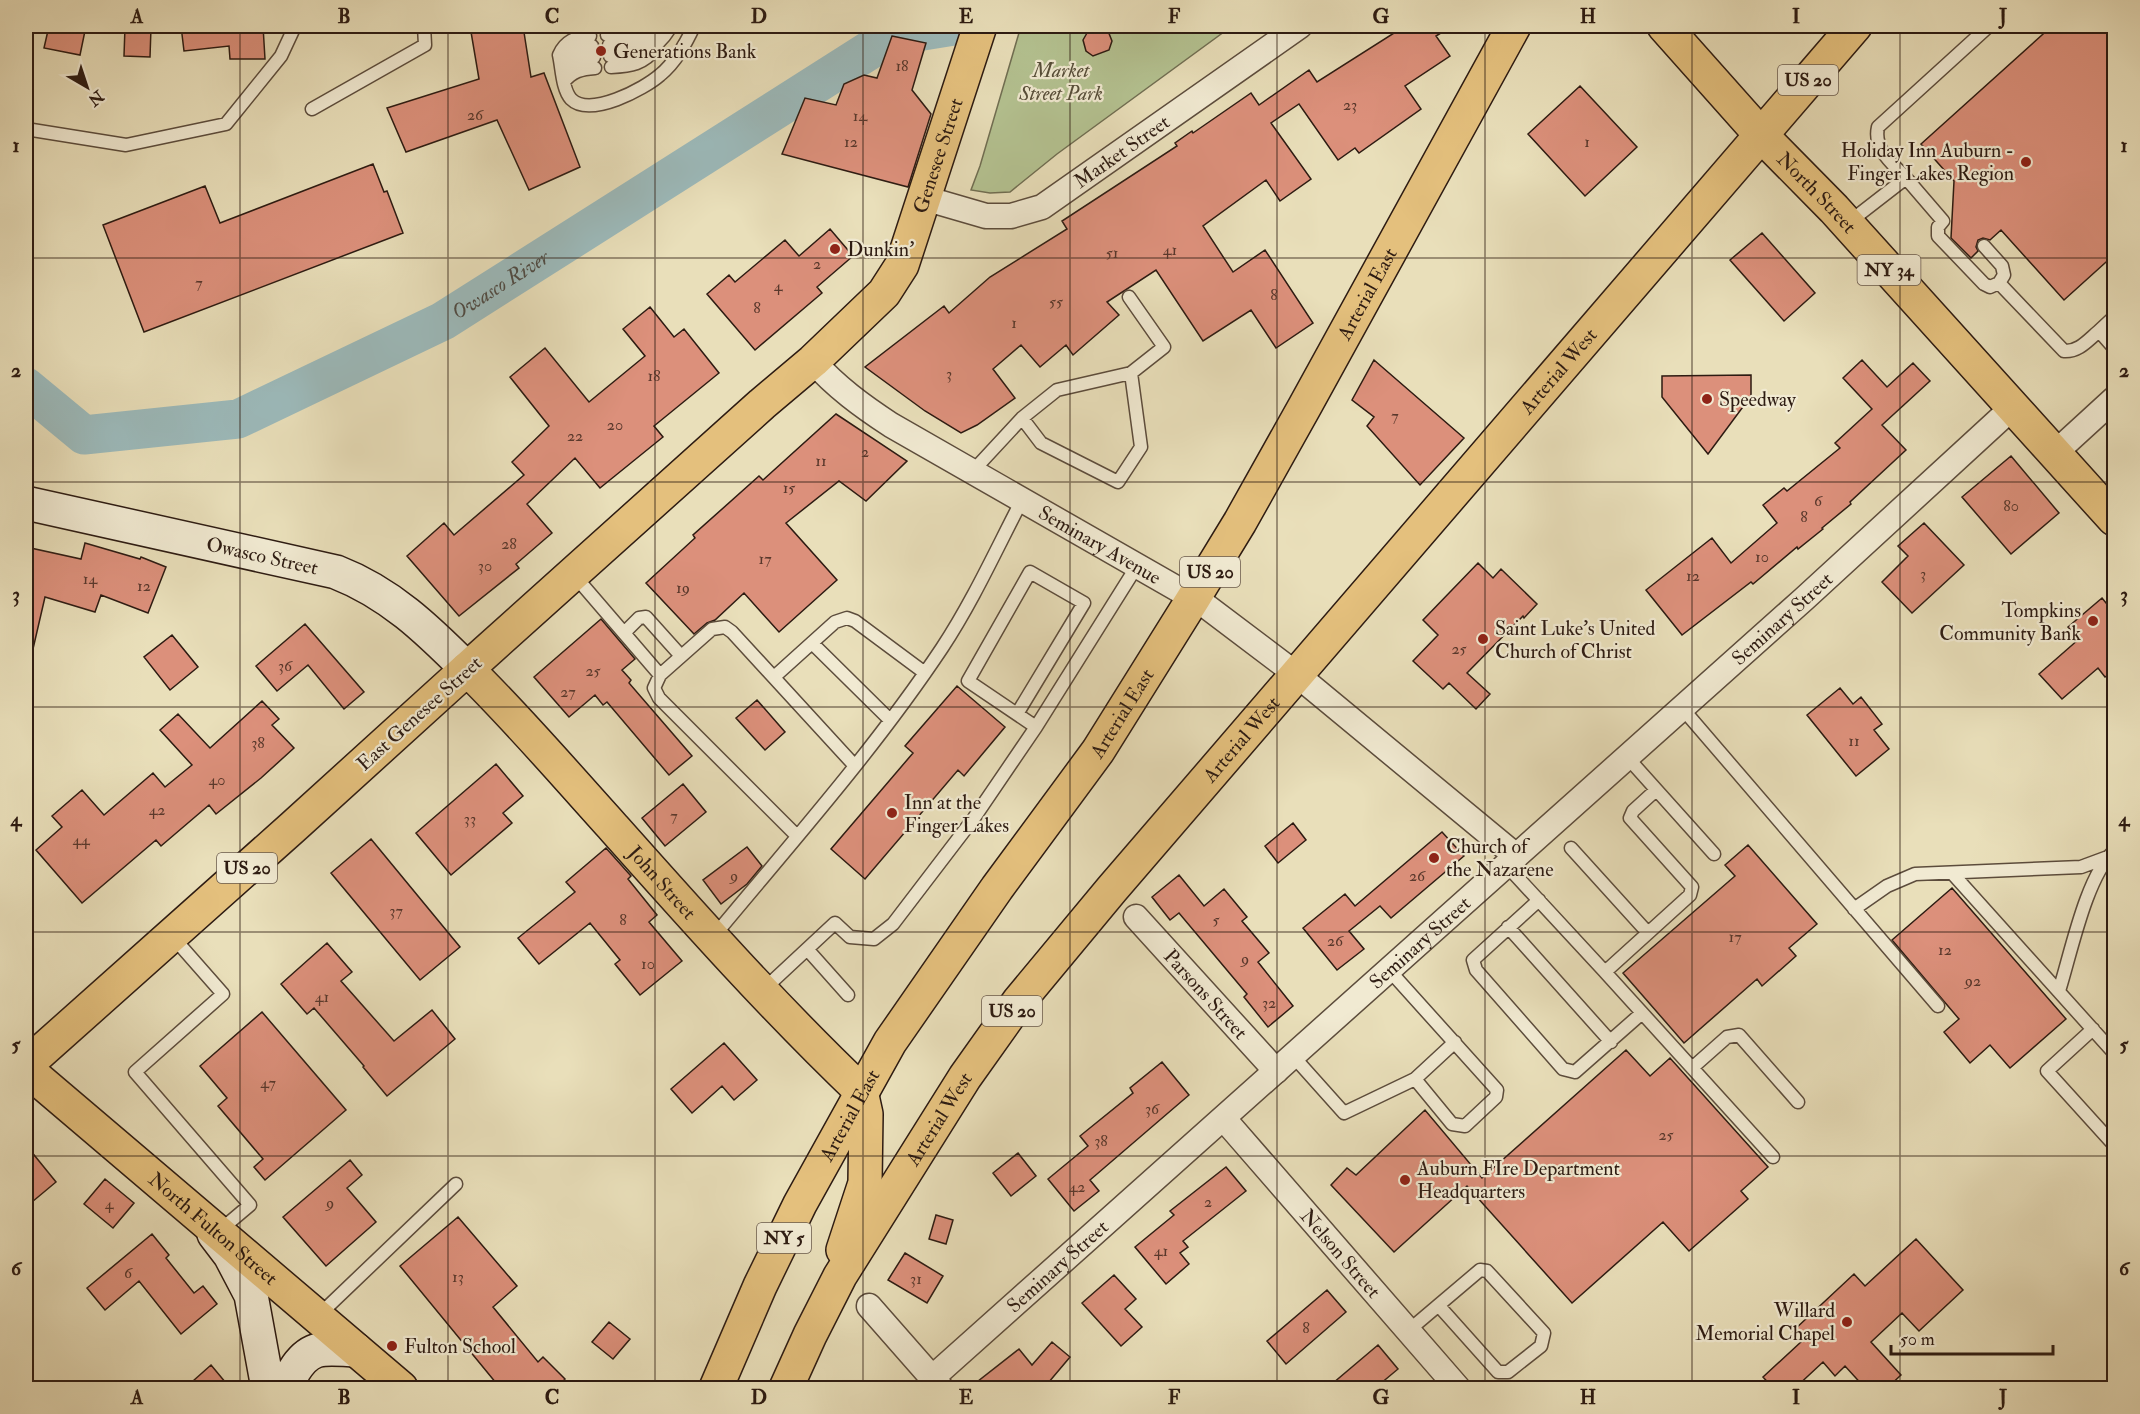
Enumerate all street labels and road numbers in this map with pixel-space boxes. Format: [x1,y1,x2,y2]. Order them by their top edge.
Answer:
road number: US 20 [1778,65,1838,95]
street label: Genesee Street [908,94,969,217]
street label: Market Street [1069,109,1175,194]
street label: North Street [1771,147,1862,239]
street label: Arterial East [1331,243,1403,345]
road number: NY 34 [1858,255,1920,285]
street label: Arterial West [1514,323,1603,420]
street label: Seminary Avenue [1034,500,1166,590]
street label: Owasco Street [204,532,321,581]
road number: US 20 [1180,557,1240,587]
street label: Seminary Street [1727,566,1839,671]
street label: East Genesee Street [352,650,488,776]
street label: Arterial East [1084,663,1160,764]
street label: Arterial West [1197,691,1286,788]
street label: John Street [622,840,702,925]
road number: US 20 [217,853,277,883]
street label: Seminary Street [1364,890,1476,994]
street label: Parsons Street [1158,944,1253,1045]
road number: US 20 [982,996,1042,1026]
street label: Arterial East [814,1065,886,1167]
street label: Arterial West [900,1067,978,1171]
street label: North Fulton Street [143,1167,283,1291]
street label: Nelson Street [1295,1204,1386,1304]
street label: Seminary Street [1002,1214,1114,1318]
road number: NY 5 [757,1223,811,1253]

